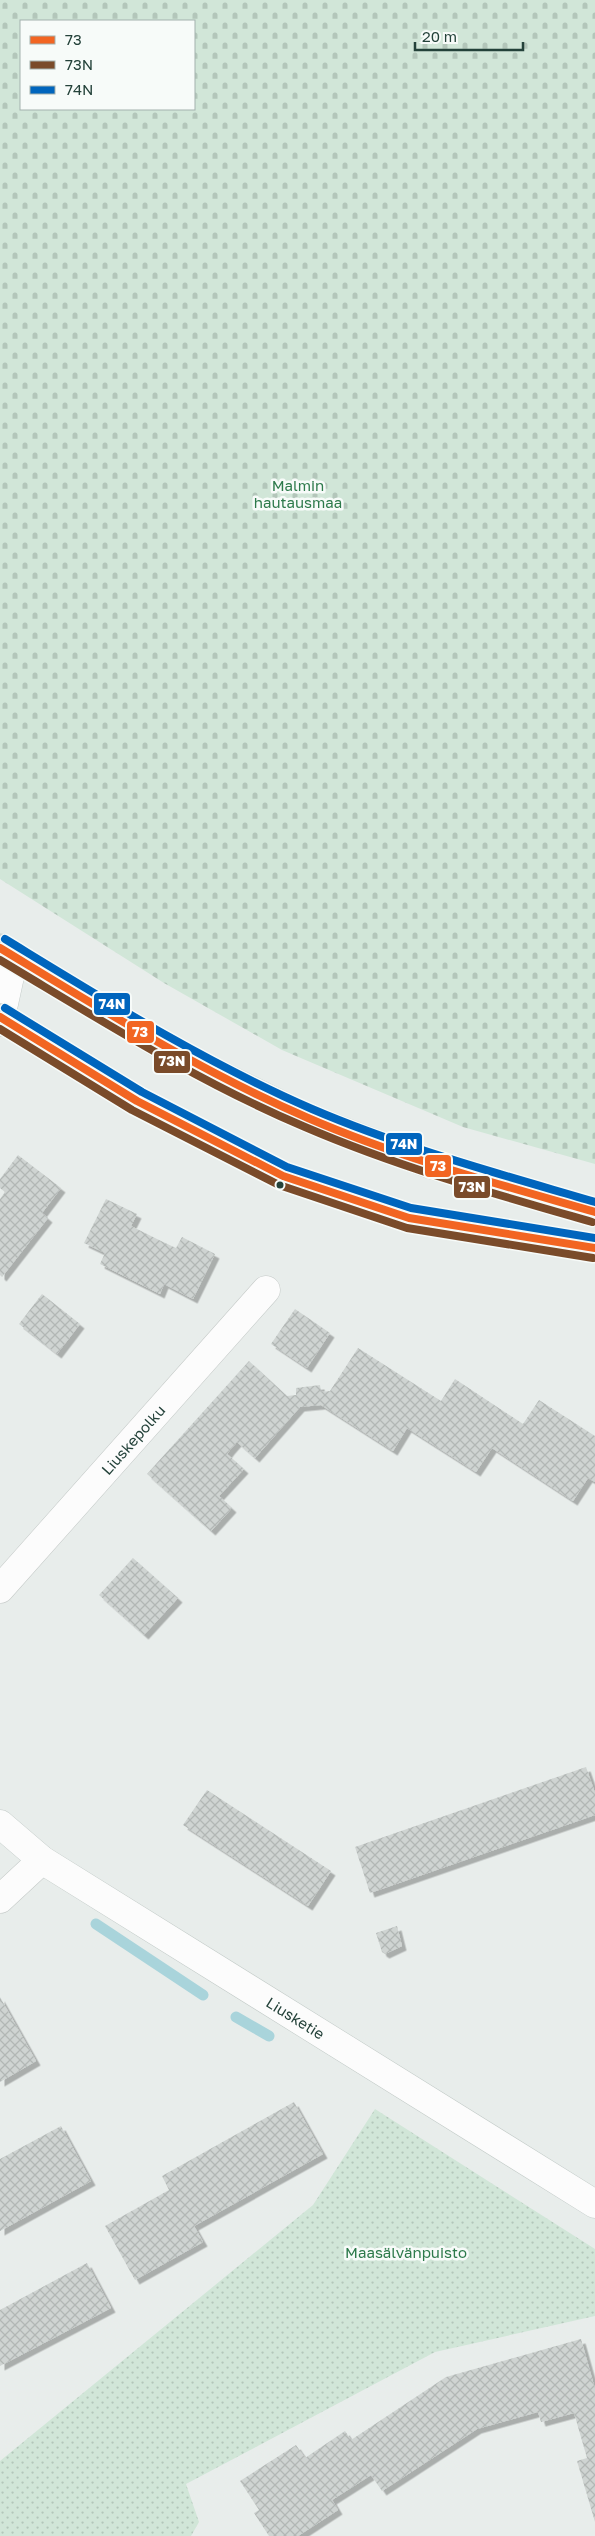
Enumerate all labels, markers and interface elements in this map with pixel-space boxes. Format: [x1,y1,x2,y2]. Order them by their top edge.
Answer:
legend [20,20,195,110]
scale bar [415,20,522,52]
text: 20 m [422,27,457,45]
text: 73 [65,30,82,48]
text: 73N [65,55,93,73]
text: 74N [65,80,94,98]
park label: Malmin hautausmaa [254,476,342,511]
line badge: 74N [93,992,131,1016]
text: 74N [98,995,126,1012]
line badge: 73 [126,1020,155,1044]
text: 73 [132,1023,148,1040]
line badge: 73N [153,1050,191,1074]
text: 73N [159,1052,185,1069]
line badge: 74N [385,1132,423,1156]
text: 74N [390,1135,418,1152]
line badge: 73 [424,1154,452,1178]
text: 73 [430,1157,446,1174]
line badge: 73N [453,1175,491,1199]
text: 73N [459,1178,485,1195]
unlabelled marker [275,1180,285,1190]
street label: Liuskepolku [97,1401,169,1478]
street label: Liusketie [263,1993,328,2043]
park label: Maasälvänpuisto [345,2243,467,2261]

